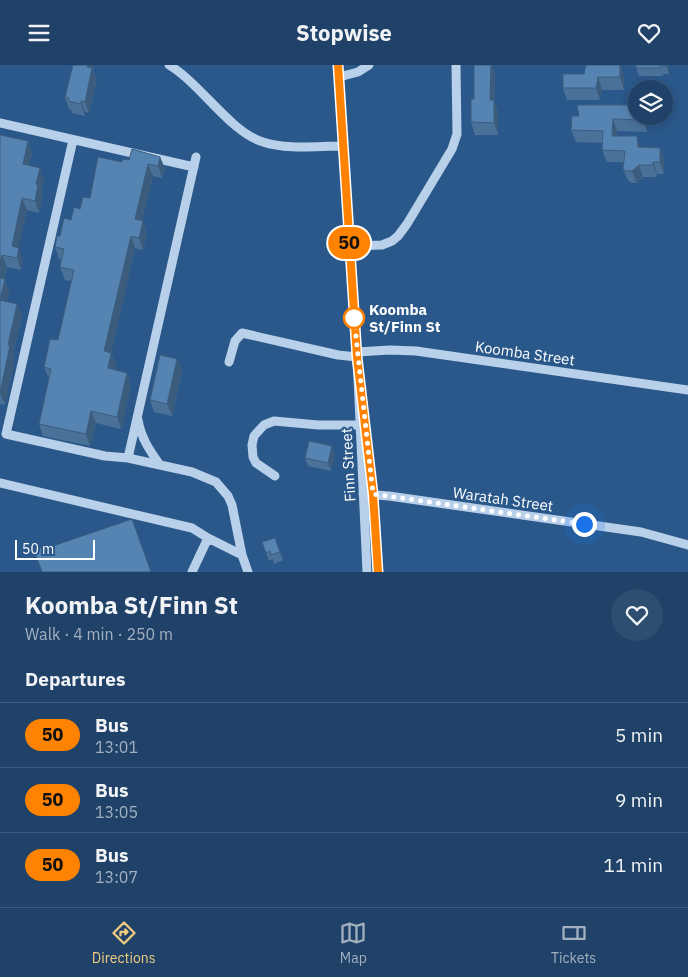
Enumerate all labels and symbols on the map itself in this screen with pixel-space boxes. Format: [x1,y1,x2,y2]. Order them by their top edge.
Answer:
line badge: 50 [326,227,372,259]
place label: Koomba St/Finn St [369,300,441,336]
marker: Koomba St/Finn St [343,307,365,329]
street label: Koomba Street [474,337,576,369]
street label: Finn Street [337,428,359,502]
street label: Waratah Street [452,483,554,515]
your location [572,512,597,537]
scale bar [15,537,95,560]

